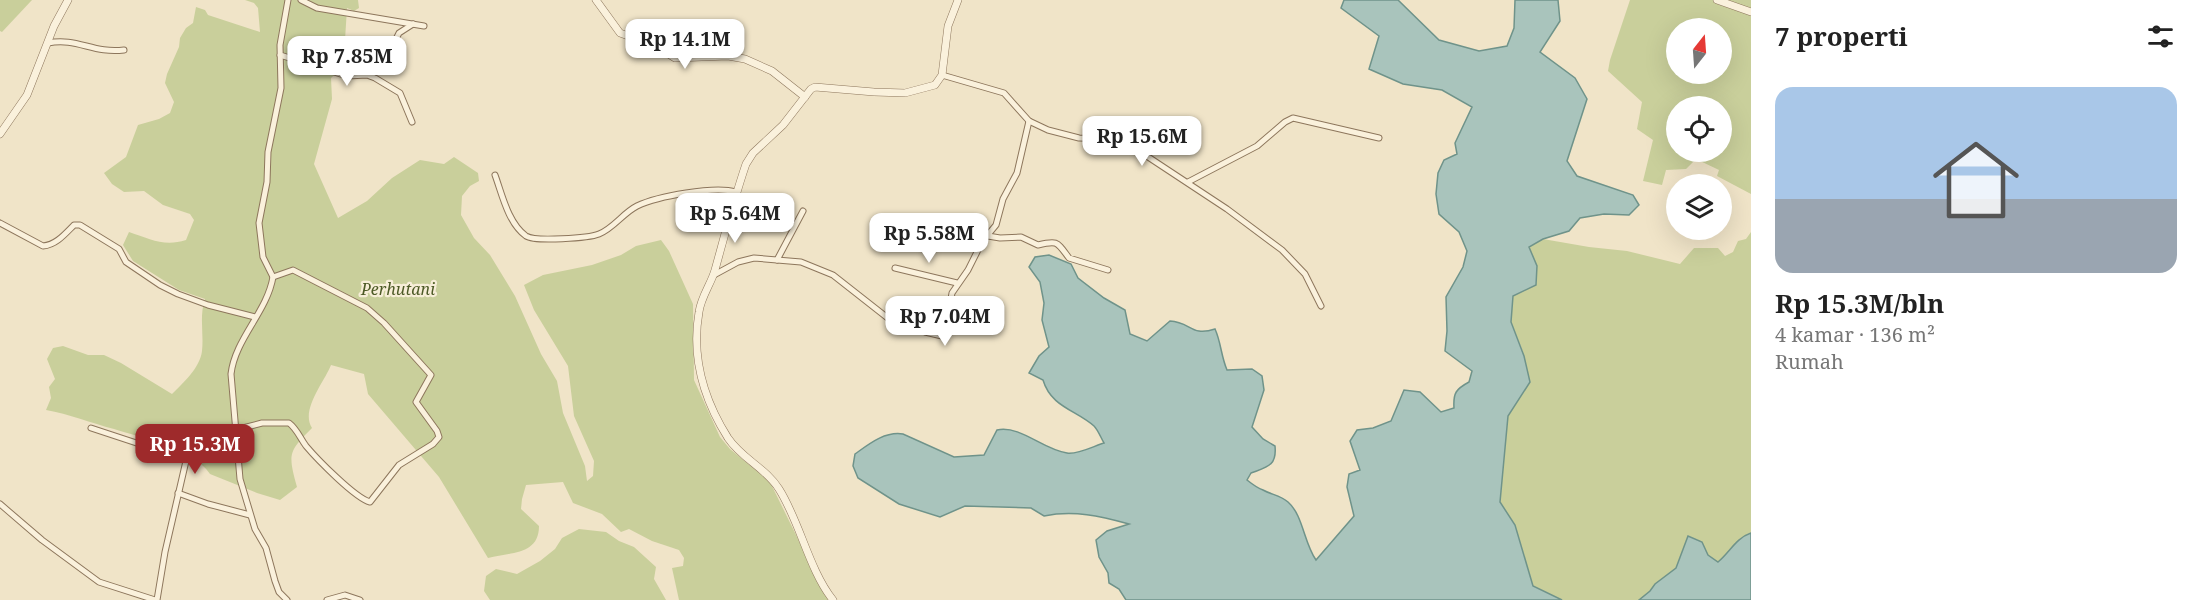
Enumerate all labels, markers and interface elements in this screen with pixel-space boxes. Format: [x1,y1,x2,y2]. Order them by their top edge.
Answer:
north arrow [1666,18,1732,84]
map controls [1666,18,1732,240]
text: 7 properti [1775,18,1908,54]
pin: Rp 14.1M [623,19,747,70]
icon: filters [2144,20,2177,53]
text: Rp 14.1M [639,25,731,52]
pin: Rp 7.85M [285,36,409,87]
text: Rp 7.85M [301,42,393,69]
button: locate [1666,96,1732,162]
pin: Rp 15.6M [1080,116,1204,167]
text: Rp 15.6M [1096,122,1188,149]
icon: home [1922,126,2030,234]
button: layers [1666,174,1732,240]
pin: Rp 5.64M [673,193,797,244]
text: Rp 5.64M [689,199,781,226]
pin: Rp 5.58M [867,213,991,264]
text: Rp 5.58M [883,219,975,246]
park label: Perhutani [360,278,435,300]
text: Rp 15.3M/bln [1775,285,1944,321]
pin: Rp 7.04M [883,296,1007,347]
text: Rp 7.04M [899,302,991,329]
text: 4 kamar · 136 m² [1775,321,1935,348]
text: Rumah [1775,348,1844,375]
pin: Rp 15.3M [133,424,257,475]
text: Rp 15.3M [149,430,241,457]

